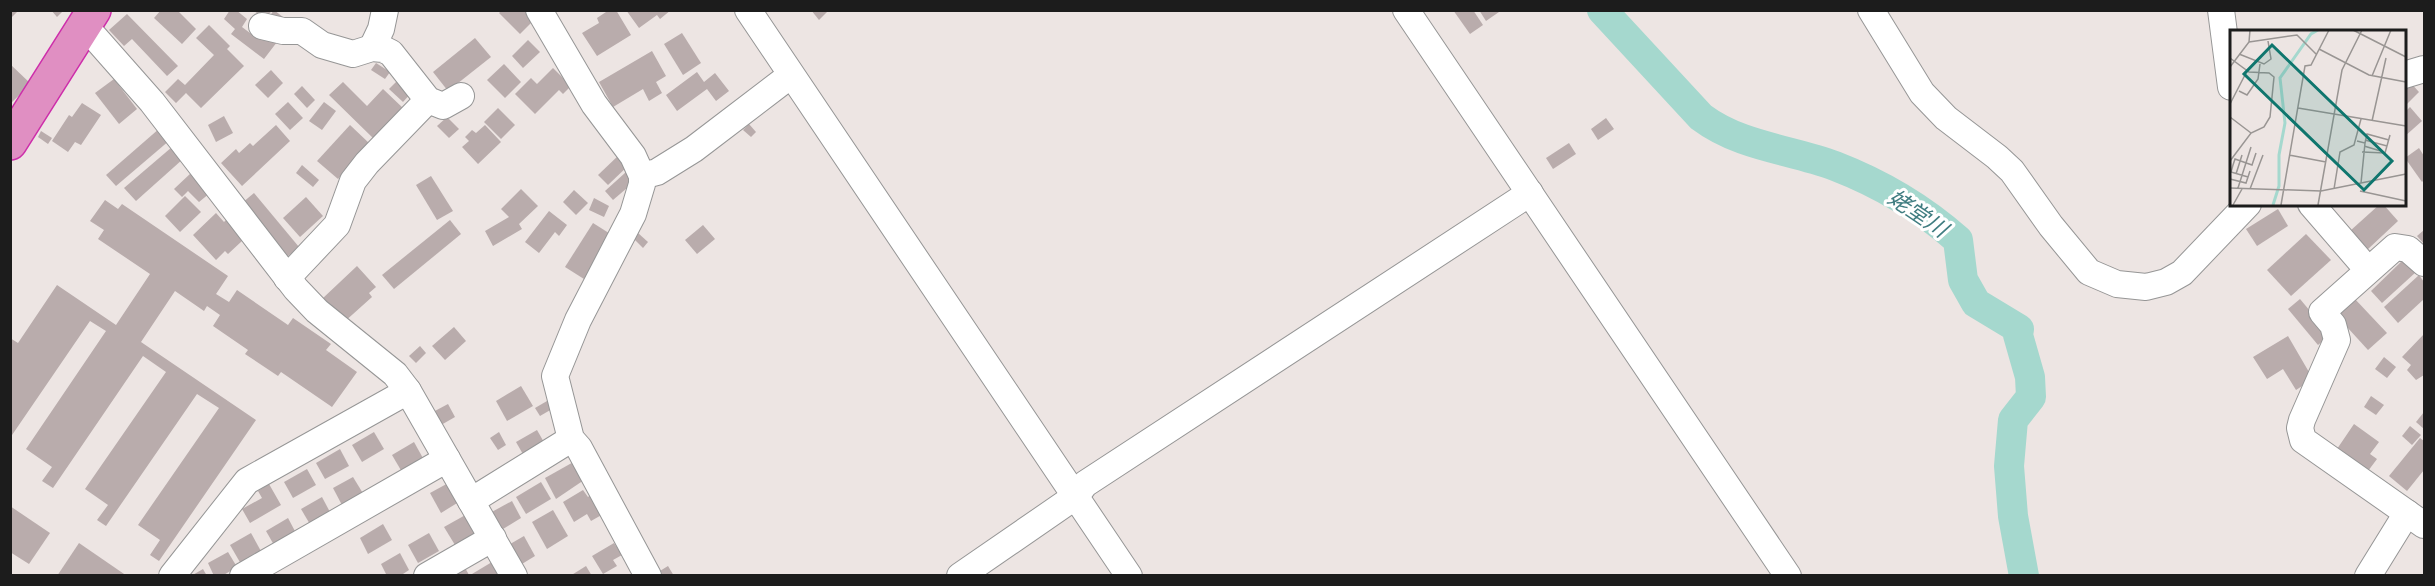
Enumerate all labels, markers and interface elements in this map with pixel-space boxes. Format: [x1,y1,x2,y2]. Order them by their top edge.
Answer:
inset map [2230,30,2405,206]
water label: 姥堂川 [1883,184,1954,243]

